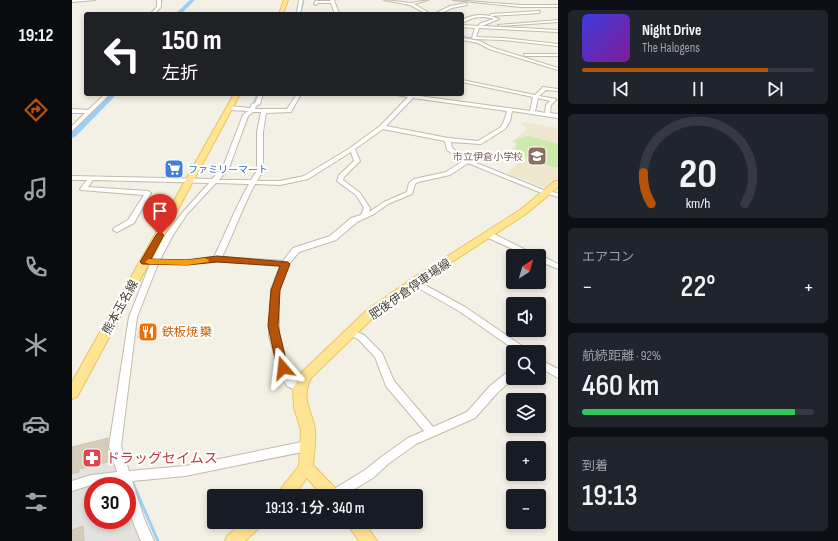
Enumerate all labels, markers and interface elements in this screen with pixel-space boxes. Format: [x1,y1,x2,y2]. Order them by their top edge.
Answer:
text: Night Drive [642,21,701,40]
text: 150 m [162,24,222,57]
text: 19:12 [19,25,53,46]
icon: left [96,28,148,80]
text: The Halogens [642,40,700,56]
text: 左折 [162,63,198,84]
icon: previous [610,78,632,100]
icon: pause [687,78,709,100]
icon: next [764,78,786,100]
icon: directions [22,96,50,124]
school or university icon: 市立伊倉小学校 [526,145,548,167]
text: 20 [679,150,717,199]
place label: 市立伊倉小学校 [453,151,523,163]
supermarket icon: ファミリーマート [163,158,185,180]
place label: ファミリーマート [188,164,268,176]
icon: music [22,175,50,203]
pin [143,194,177,235]
text: km/h [686,195,710,212]
icon: arrive [149,200,171,222]
north arrow [506,249,546,289]
map controls [506,249,546,529]
text: エアコン [582,249,634,265]
icon: phone [22,253,50,281]
street label: 肥後伊倉停車場線 [367,256,454,323]
text: 22° [681,269,715,305]
text: − [582,274,593,301]
text: + [803,274,814,301]
street label: 熊本玉名線 [99,277,142,337]
button: sound [506,297,546,337]
restaurant icon: 鉄板焼 欒 [137,321,159,343]
place label: 鉄板焼 欒 [162,325,212,340]
icon: climate [22,331,50,359]
button: search [506,345,546,385]
position arrow [262,347,304,389]
text: 航続距離 · 92% [582,348,661,364]
text: 460 km [582,368,659,404]
button: layers [506,393,546,433]
icon: car [22,410,50,438]
button: + [506,441,546,481]
pharmacy icon: ドラッグセイムス [81,447,103,469]
place label: ドラッグセイムス [106,450,218,467]
text: 到着 [582,458,608,474]
speed limit sign: 30 [84,477,136,529]
text: 19:13 [582,478,638,514]
icon: filters [22,488,50,516]
button: − [506,489,546,529]
text: 19:13 · 1 分 · 340 m [265,499,365,518]

